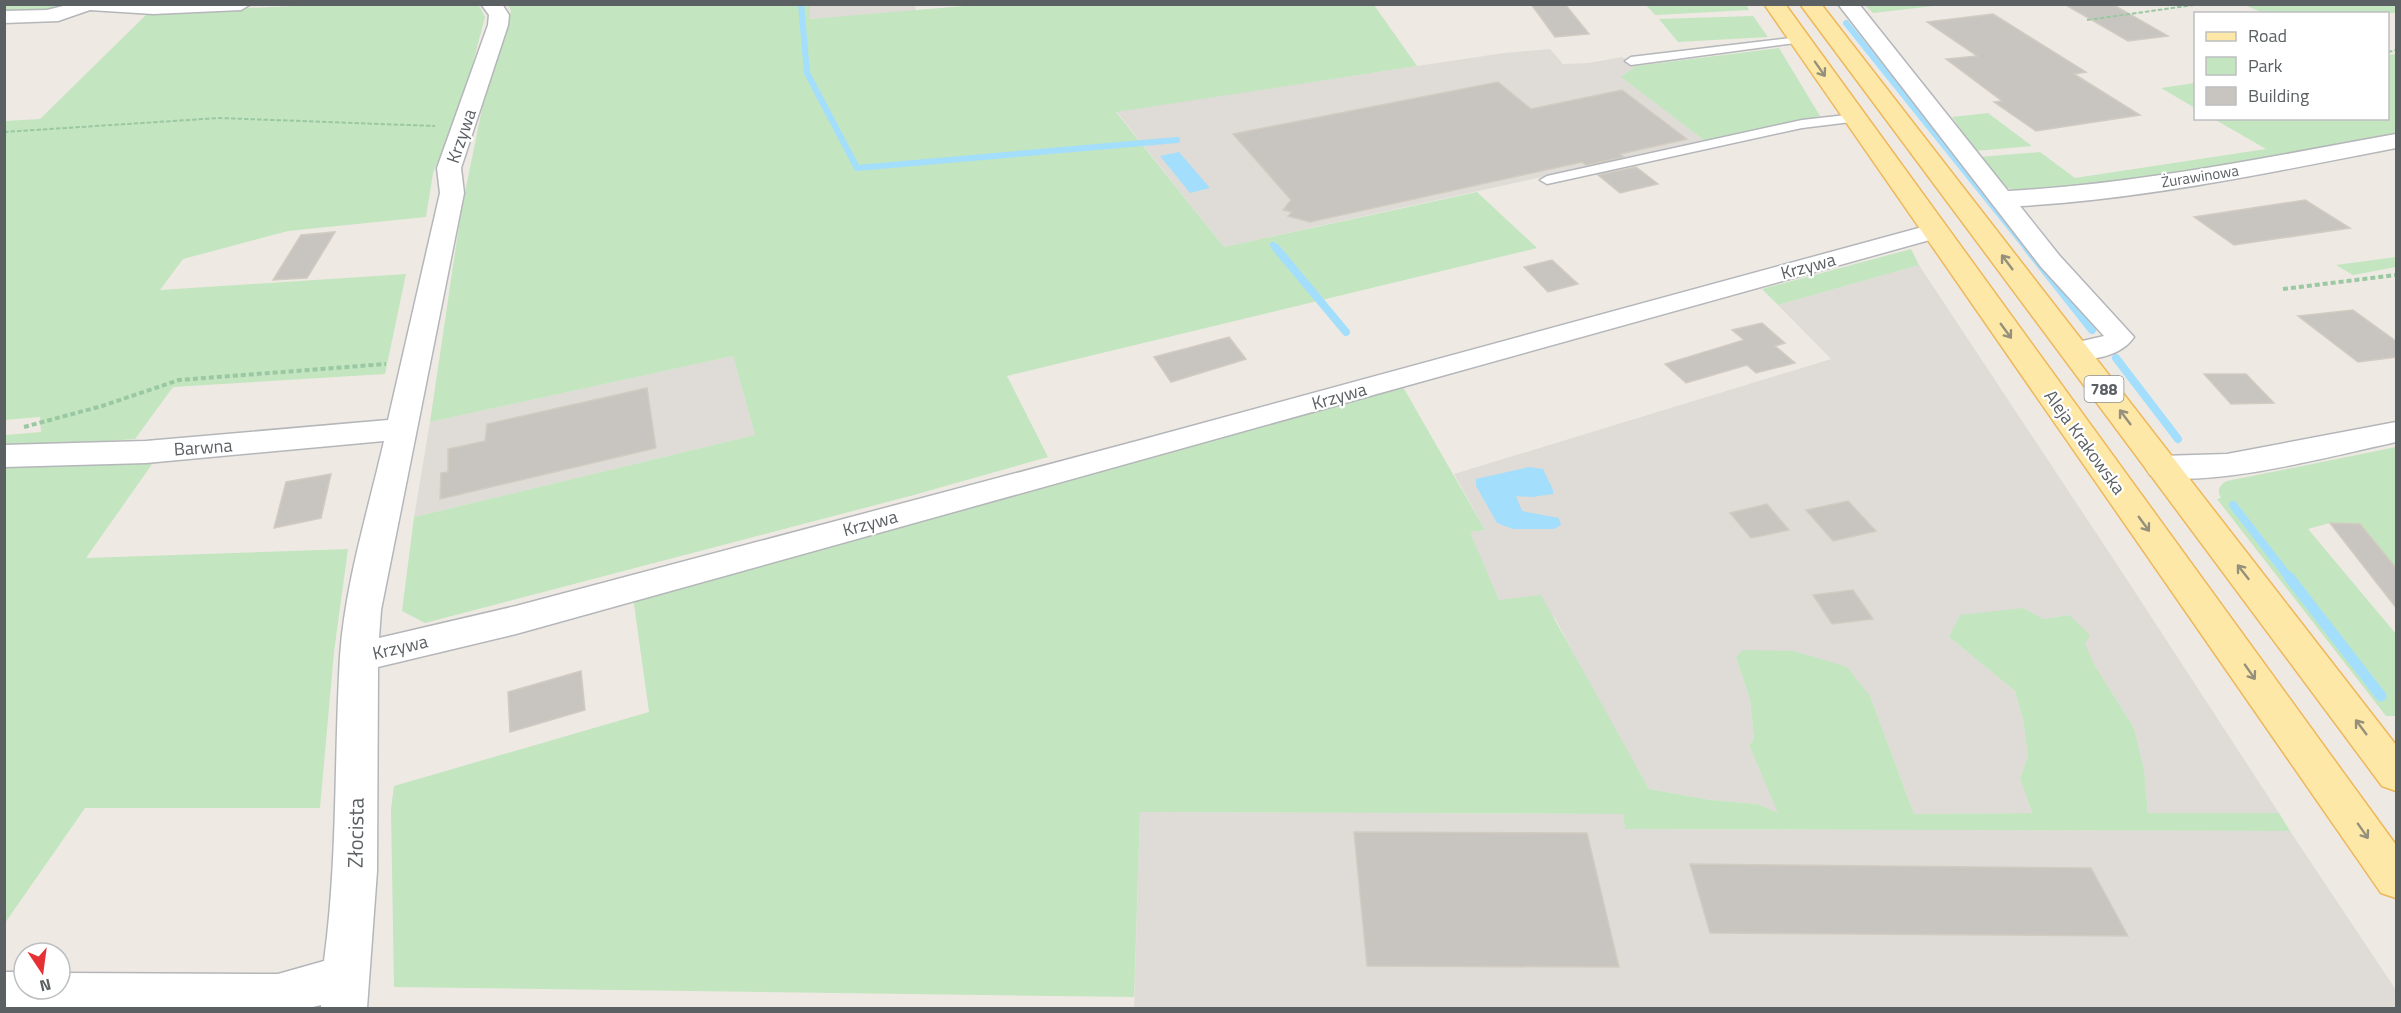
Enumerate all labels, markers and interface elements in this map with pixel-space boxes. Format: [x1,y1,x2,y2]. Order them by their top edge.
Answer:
legend [2194,12,2389,120]
text: Road [2248,22,2287,49]
text: Park [2248,52,2283,79]
one-way arrow [1814,61,1826,77]
text: Building [2248,82,2309,109]
street label: Krzywa [439,105,483,167]
street label: Żurawinowa [2160,158,2241,193]
street label: Krzywa [1777,246,1839,286]
one-way arrow [2001,254,2013,270]
one-way arrow [2000,322,2012,339]
street label: Krzywa [1308,375,1370,417]
road number: 788 [2084,376,2124,402]
street label: Aleja Krakowska [2038,384,2132,500]
one-way arrow [2118,410,2131,426]
street label: Barwna [173,431,233,463]
street label: Krzywa [839,503,901,543]
one-way arrow [2138,515,2150,531]
one-way arrow [2236,565,2249,581]
street label: Krzywa [370,628,430,666]
one-way arrow [2244,664,2256,680]
one-way arrow [2355,720,2368,736]
street label: Złocista [338,797,372,868]
one-way arrow [2357,823,2369,839]
north arrow [12,941,72,1001]
text: N [37,973,53,999]

